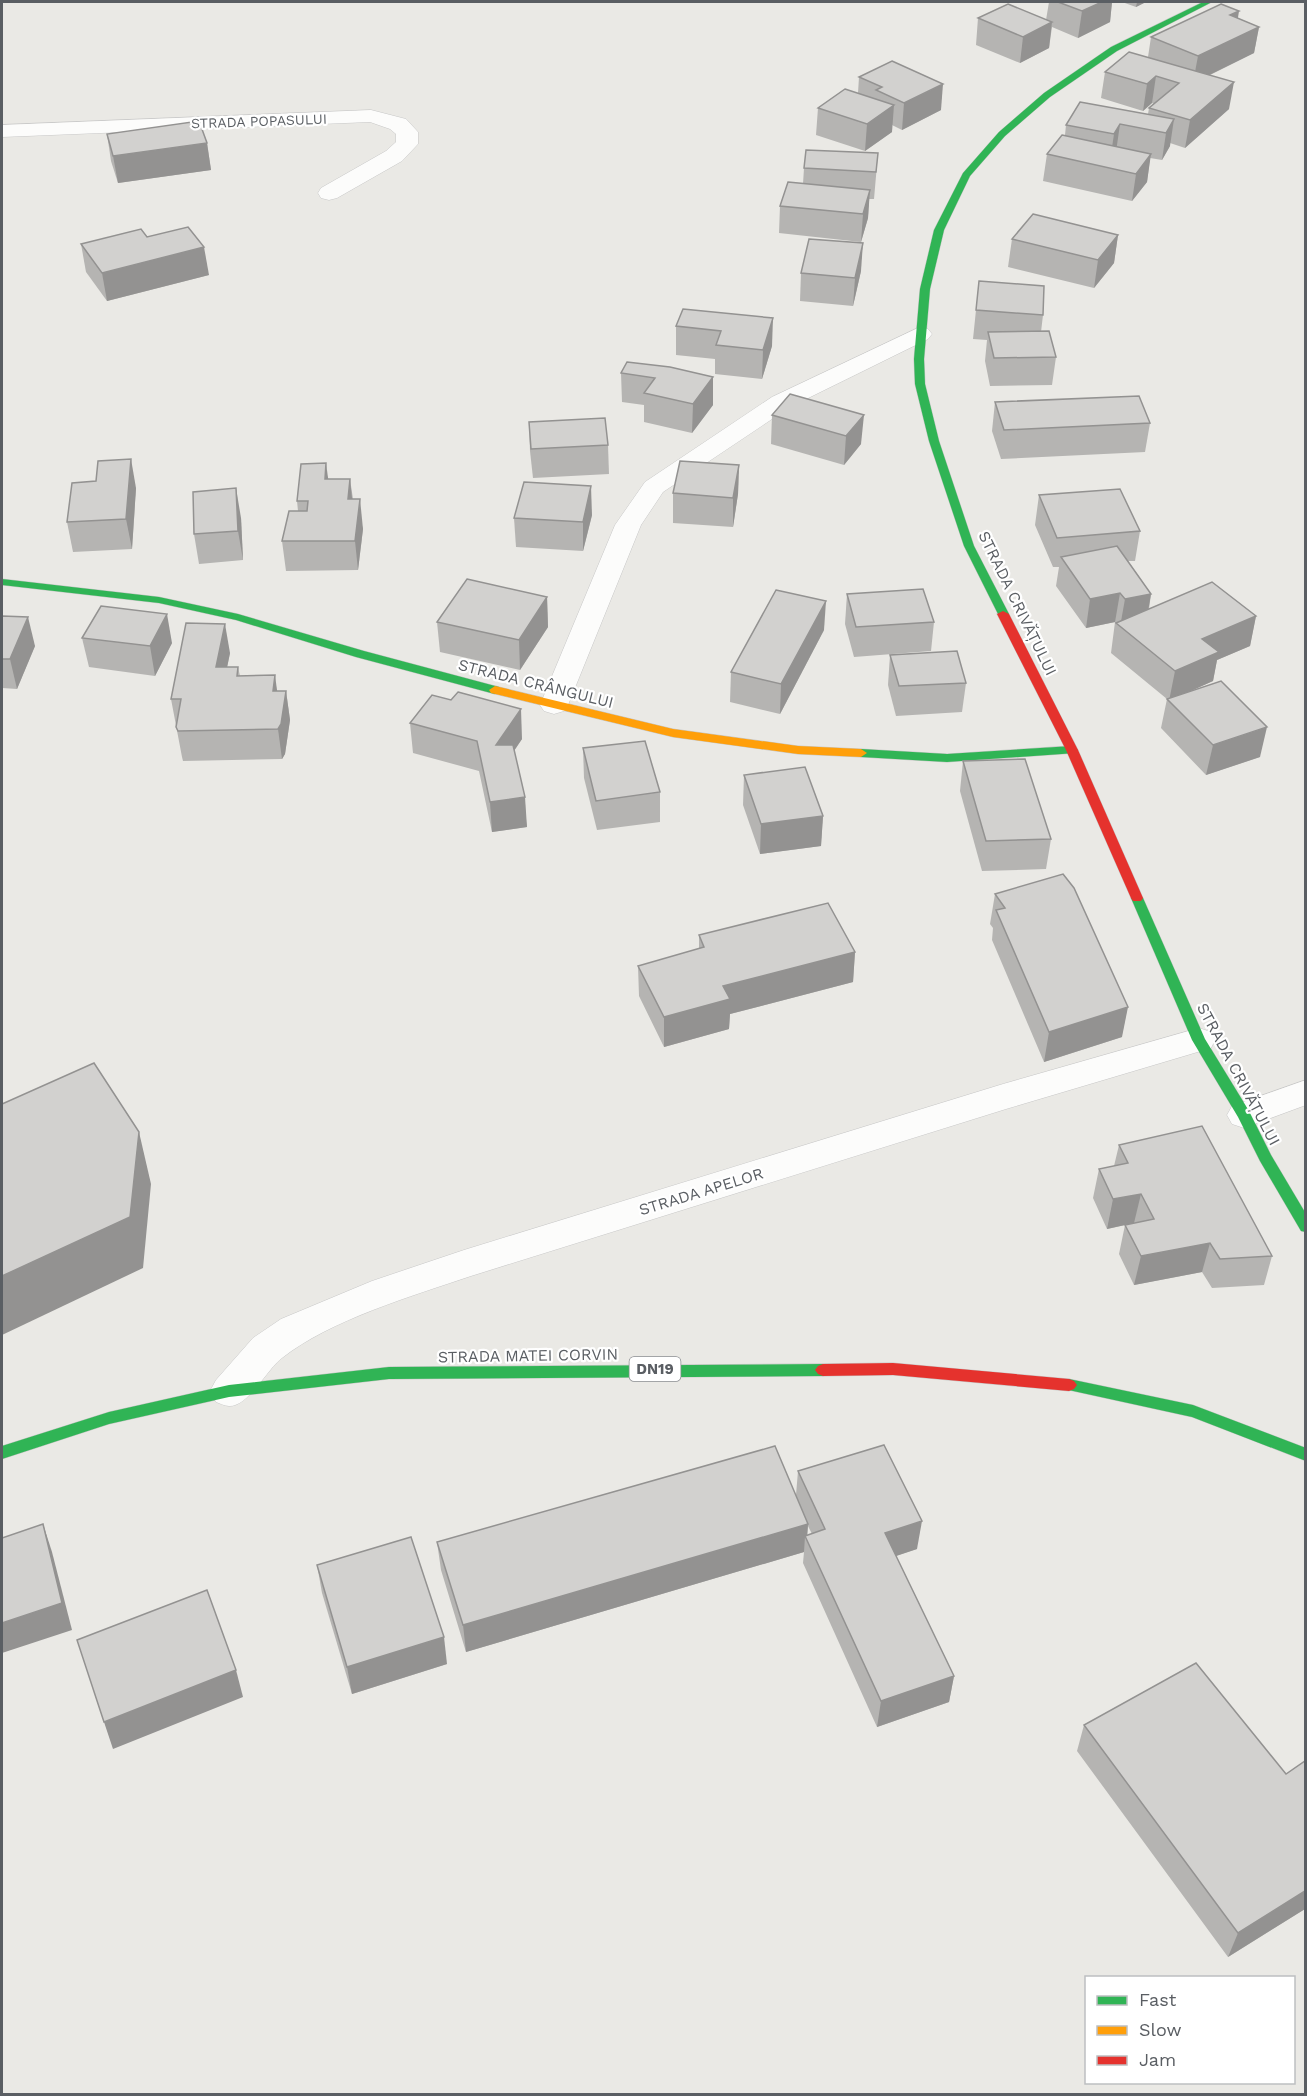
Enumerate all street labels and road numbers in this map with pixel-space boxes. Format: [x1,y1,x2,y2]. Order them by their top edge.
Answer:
street label: STRADA POPASULUI [191,111,327,131]
street label: STRADA CRIVĂȚULUI [974,528,1061,679]
street label: STRADA CRÂNGULUI [456,655,616,712]
street label: STRADA CRIVĂȚULUI [1193,1000,1284,1149]
street label: STRADA APELOR [637,1164,766,1219]
street label: STRADA MATEI CORVIN [438,1344,618,1367]
road number: DN19 [630,1357,680,1381]

